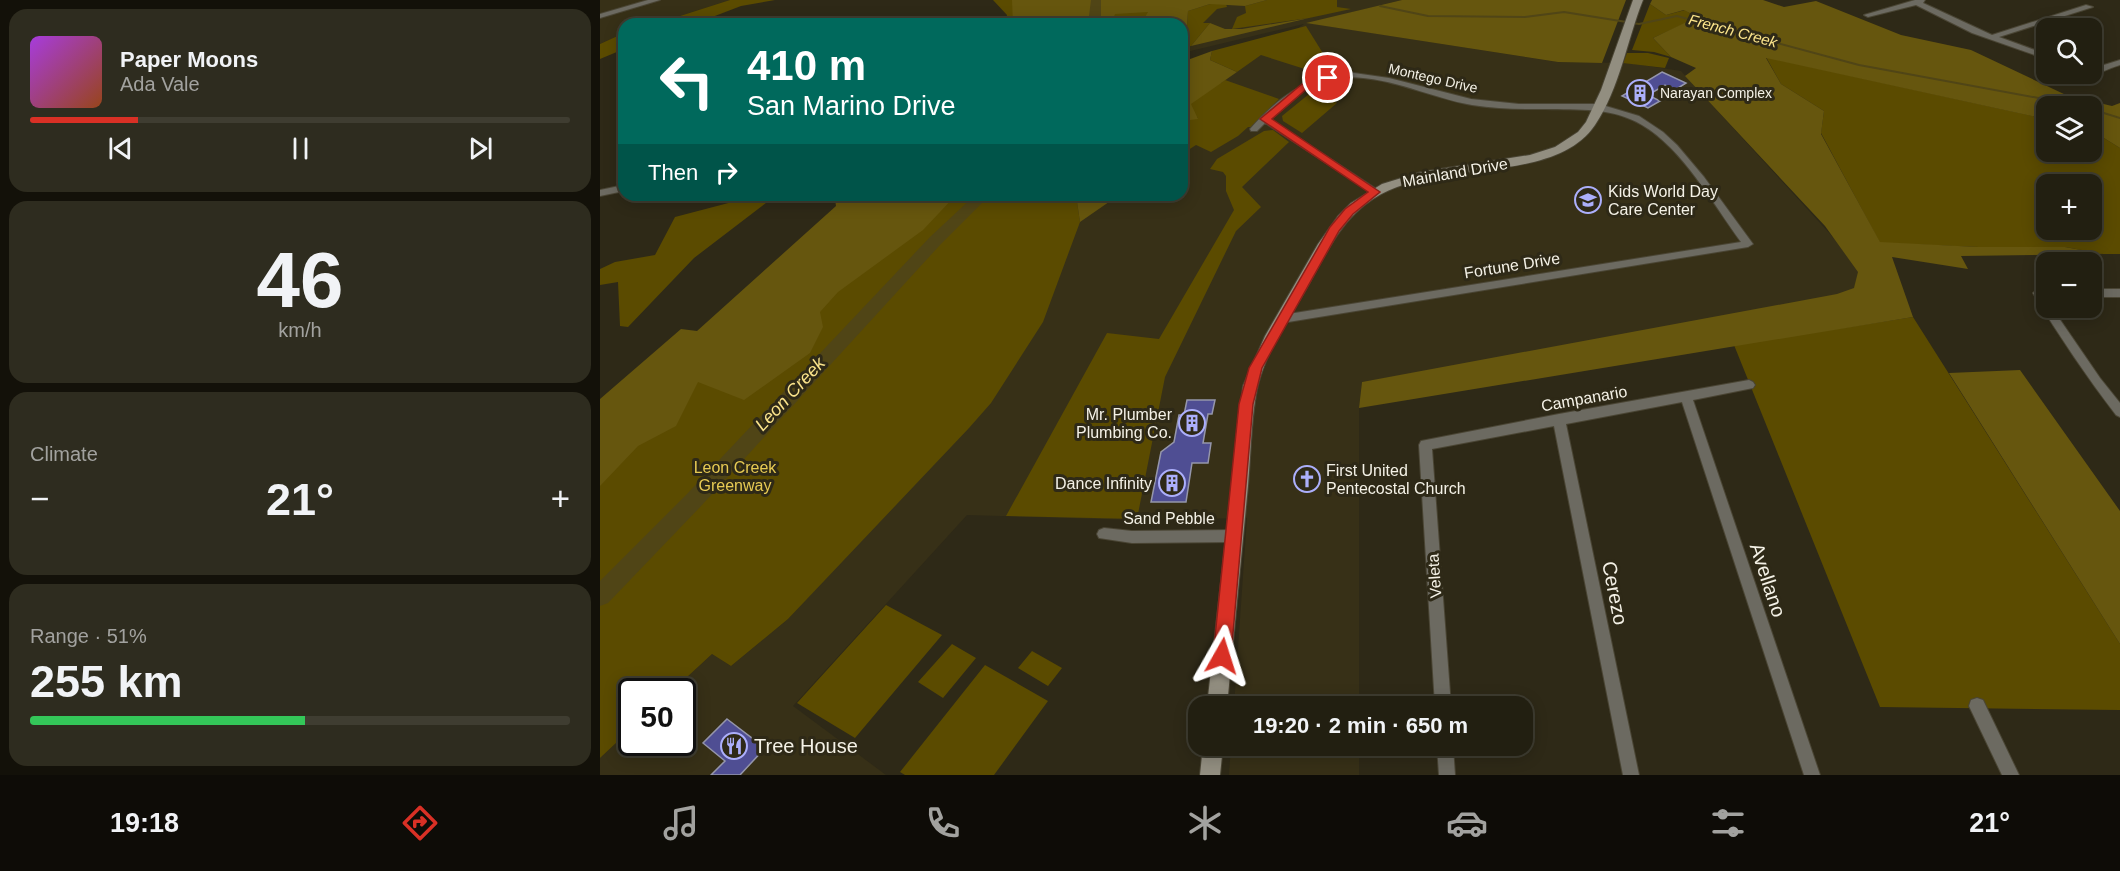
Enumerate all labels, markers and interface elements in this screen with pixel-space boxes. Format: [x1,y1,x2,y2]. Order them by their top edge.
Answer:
water label: French Creek [1687,11,1781,51]
map controls [2036,18,2102,318]
button: search [2036,18,2102,84]
icon: left [648,42,726,120]
text: 410 m [747,42,866,89]
text: Paper Moons [120,47,258,72]
pin [1302,52,1353,103]
street label: Montego Drive [1387,60,1479,96]
icon: arrive [1311,61,1344,94]
text: Ada Vale [120,73,200,95]
building icon: Narayan Complex [1625,78,1655,108]
place label: Narayan Complex [1660,85,1772,101]
text: San Marino Drive [747,91,956,121]
button: layers [2036,96,2102,162]
icon: previous [104,132,137,165]
icon: pause [284,132,317,165]
icon: next [464,132,497,165]
street label: Mainland Drive [1401,155,1509,190]
icon: right [710,156,743,189]
text: Then [648,160,698,185]
button: + [2036,174,2102,240]
place label: Kids World Day Care Center [1608,183,1718,218]
school or university icon: Kids World Day Care Center [1573,185,1603,215]
text: 46 [257,236,343,324]
street label: Fortune Drive [1463,250,1561,281]
button: − [2036,252,2102,318]
text: km/h [278,319,322,341]
water label: Leon Creek [751,352,830,435]
street label: Campanario [1540,383,1629,414]
place label: Mr. Plumber Plumbing Co. [1076,406,1173,441]
building icon: Mr. Plumber Plumbing Co. [1177,408,1207,438]
text: Climate [30,443,98,465]
park label: Leon Creek Greenway [694,459,777,494]
place label: First United Pentecostal Church [1326,462,1466,497]
church icon: First United Pentecostal Church [1292,464,1322,494]
building icon: Dance Infinity [1157,468,1187,498]
text: 21° [266,474,334,525]
place label: Dance Infinity [1055,475,1152,492]
text: − [30,480,49,517]
text: + [551,480,570,517]
street label: Sand Pebble [1123,510,1215,527]
street label: Avellano [1746,540,1790,620]
street label: Veleta [1424,553,1445,599]
street label: Cerezo [1598,559,1632,627]
position arrow [1190,624,1254,688]
text: Range · 51% [30,625,147,647]
text: 255 km [30,656,183,707]
speed limit sign: 50 [618,678,696,756]
text: 19:20 · 2 min · 650 m [1253,713,1468,738]
restaurant icon: Tree House [719,731,749,761]
place label: Tree House [754,735,858,757]
icon: directions [399,802,441,844]
icon: music [660,802,702,844]
icon: phone [922,802,964,844]
icon: climate [1184,802,1226,844]
icon: car [1446,802,1488,844]
icon: filters [1707,802,1749,844]
text: 19:18 [110,808,179,838]
text: 21° [1969,808,2010,838]

